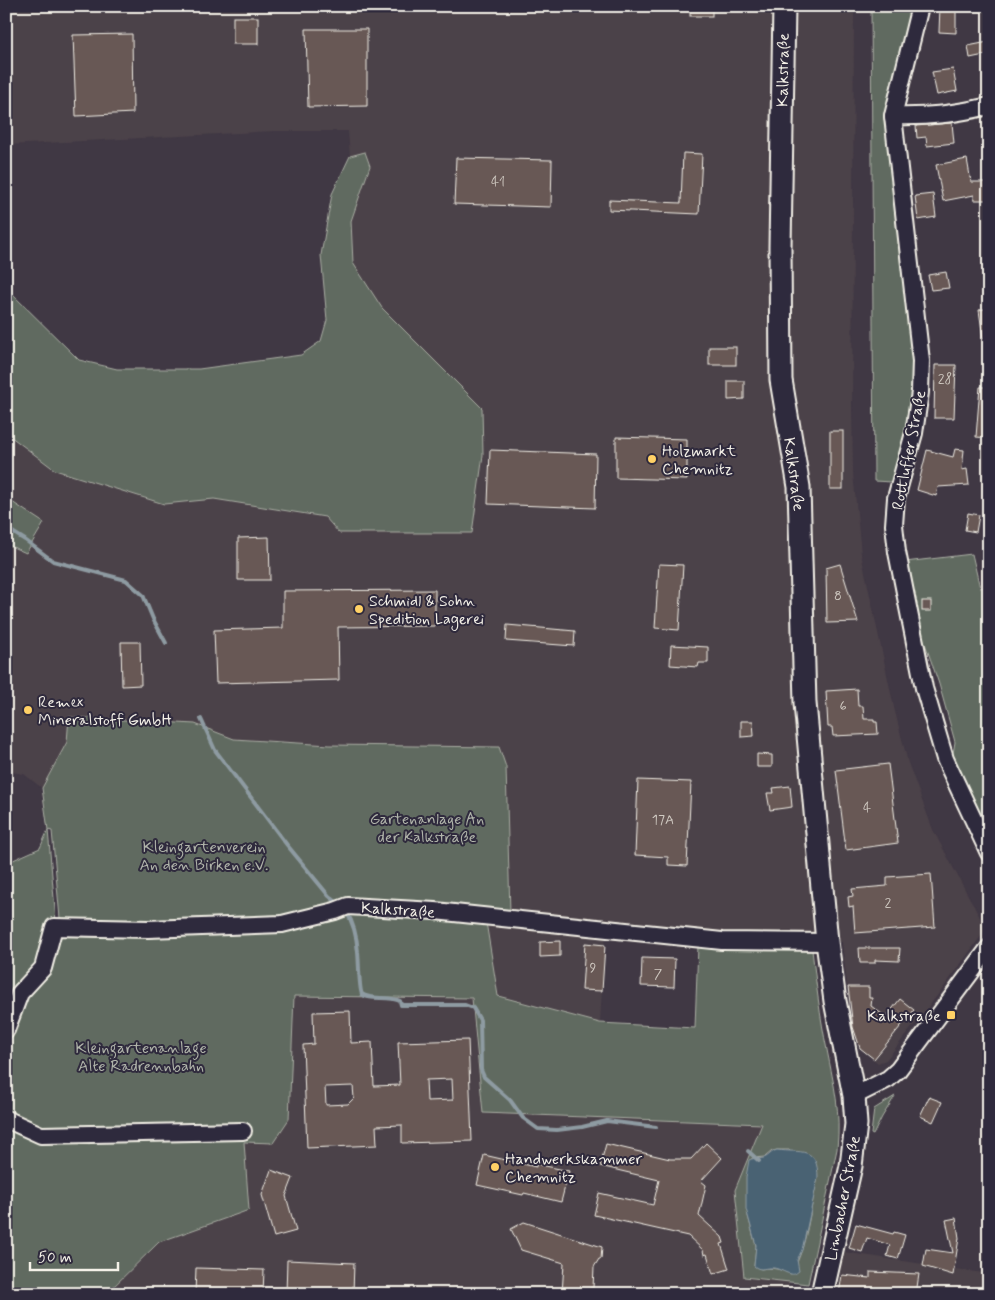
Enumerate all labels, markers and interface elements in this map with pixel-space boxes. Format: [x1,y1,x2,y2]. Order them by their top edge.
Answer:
street label: Kalkstraße [772,33,795,107]
house number: 41 [491,173,505,191]
house number: 28 [938,370,952,388]
street label: Rottluffer Straße [888,388,931,512]
street label: Kalkstraße [778,436,809,512]
place label: Holzmarkt Chemnitz [662,441,736,480]
marker: Holzmarkt Chemnitz [646,453,658,465]
house number: 8 [834,587,842,605]
place label: Schmidl & Sohn Spedition Lagerei [369,591,484,631]
marker: Schmidl & Sohn Spedition Lagerei [353,603,365,615]
place label: Remex Mineralstoff GmbH [38,692,172,731]
house number: 6 [839,697,847,715]
marker: Remex Mineralstoff GmbH [22,704,34,716]
house number: 4 [863,799,871,817]
park label: Gartenanlage An der Kalkstraße [370,809,484,848]
house number: 17A [652,811,674,829]
park label: Kleingartenverein An den Birken e.V. [140,837,268,876]
house number: 2 [885,894,892,912]
street label: Kalkstraße [360,897,436,924]
house number: 9 [590,959,597,977]
house number: 7 [654,965,663,983]
place label: Kalkstraße [867,1006,941,1027]
marker: Kalkstraße [945,1009,957,1021]
park label: Kleingartenanlage Alte Radrennbahn [75,1038,207,1077]
street label: Limbacher Straße [821,1134,866,1263]
place label: Handwerkskammer Chemnitz [505,1149,642,1188]
marker: Handwerkskammer Chemnitz [489,1161,501,1173]
scale bar [30,1240,118,1272]
text: 50 m [38,1248,72,1268]

